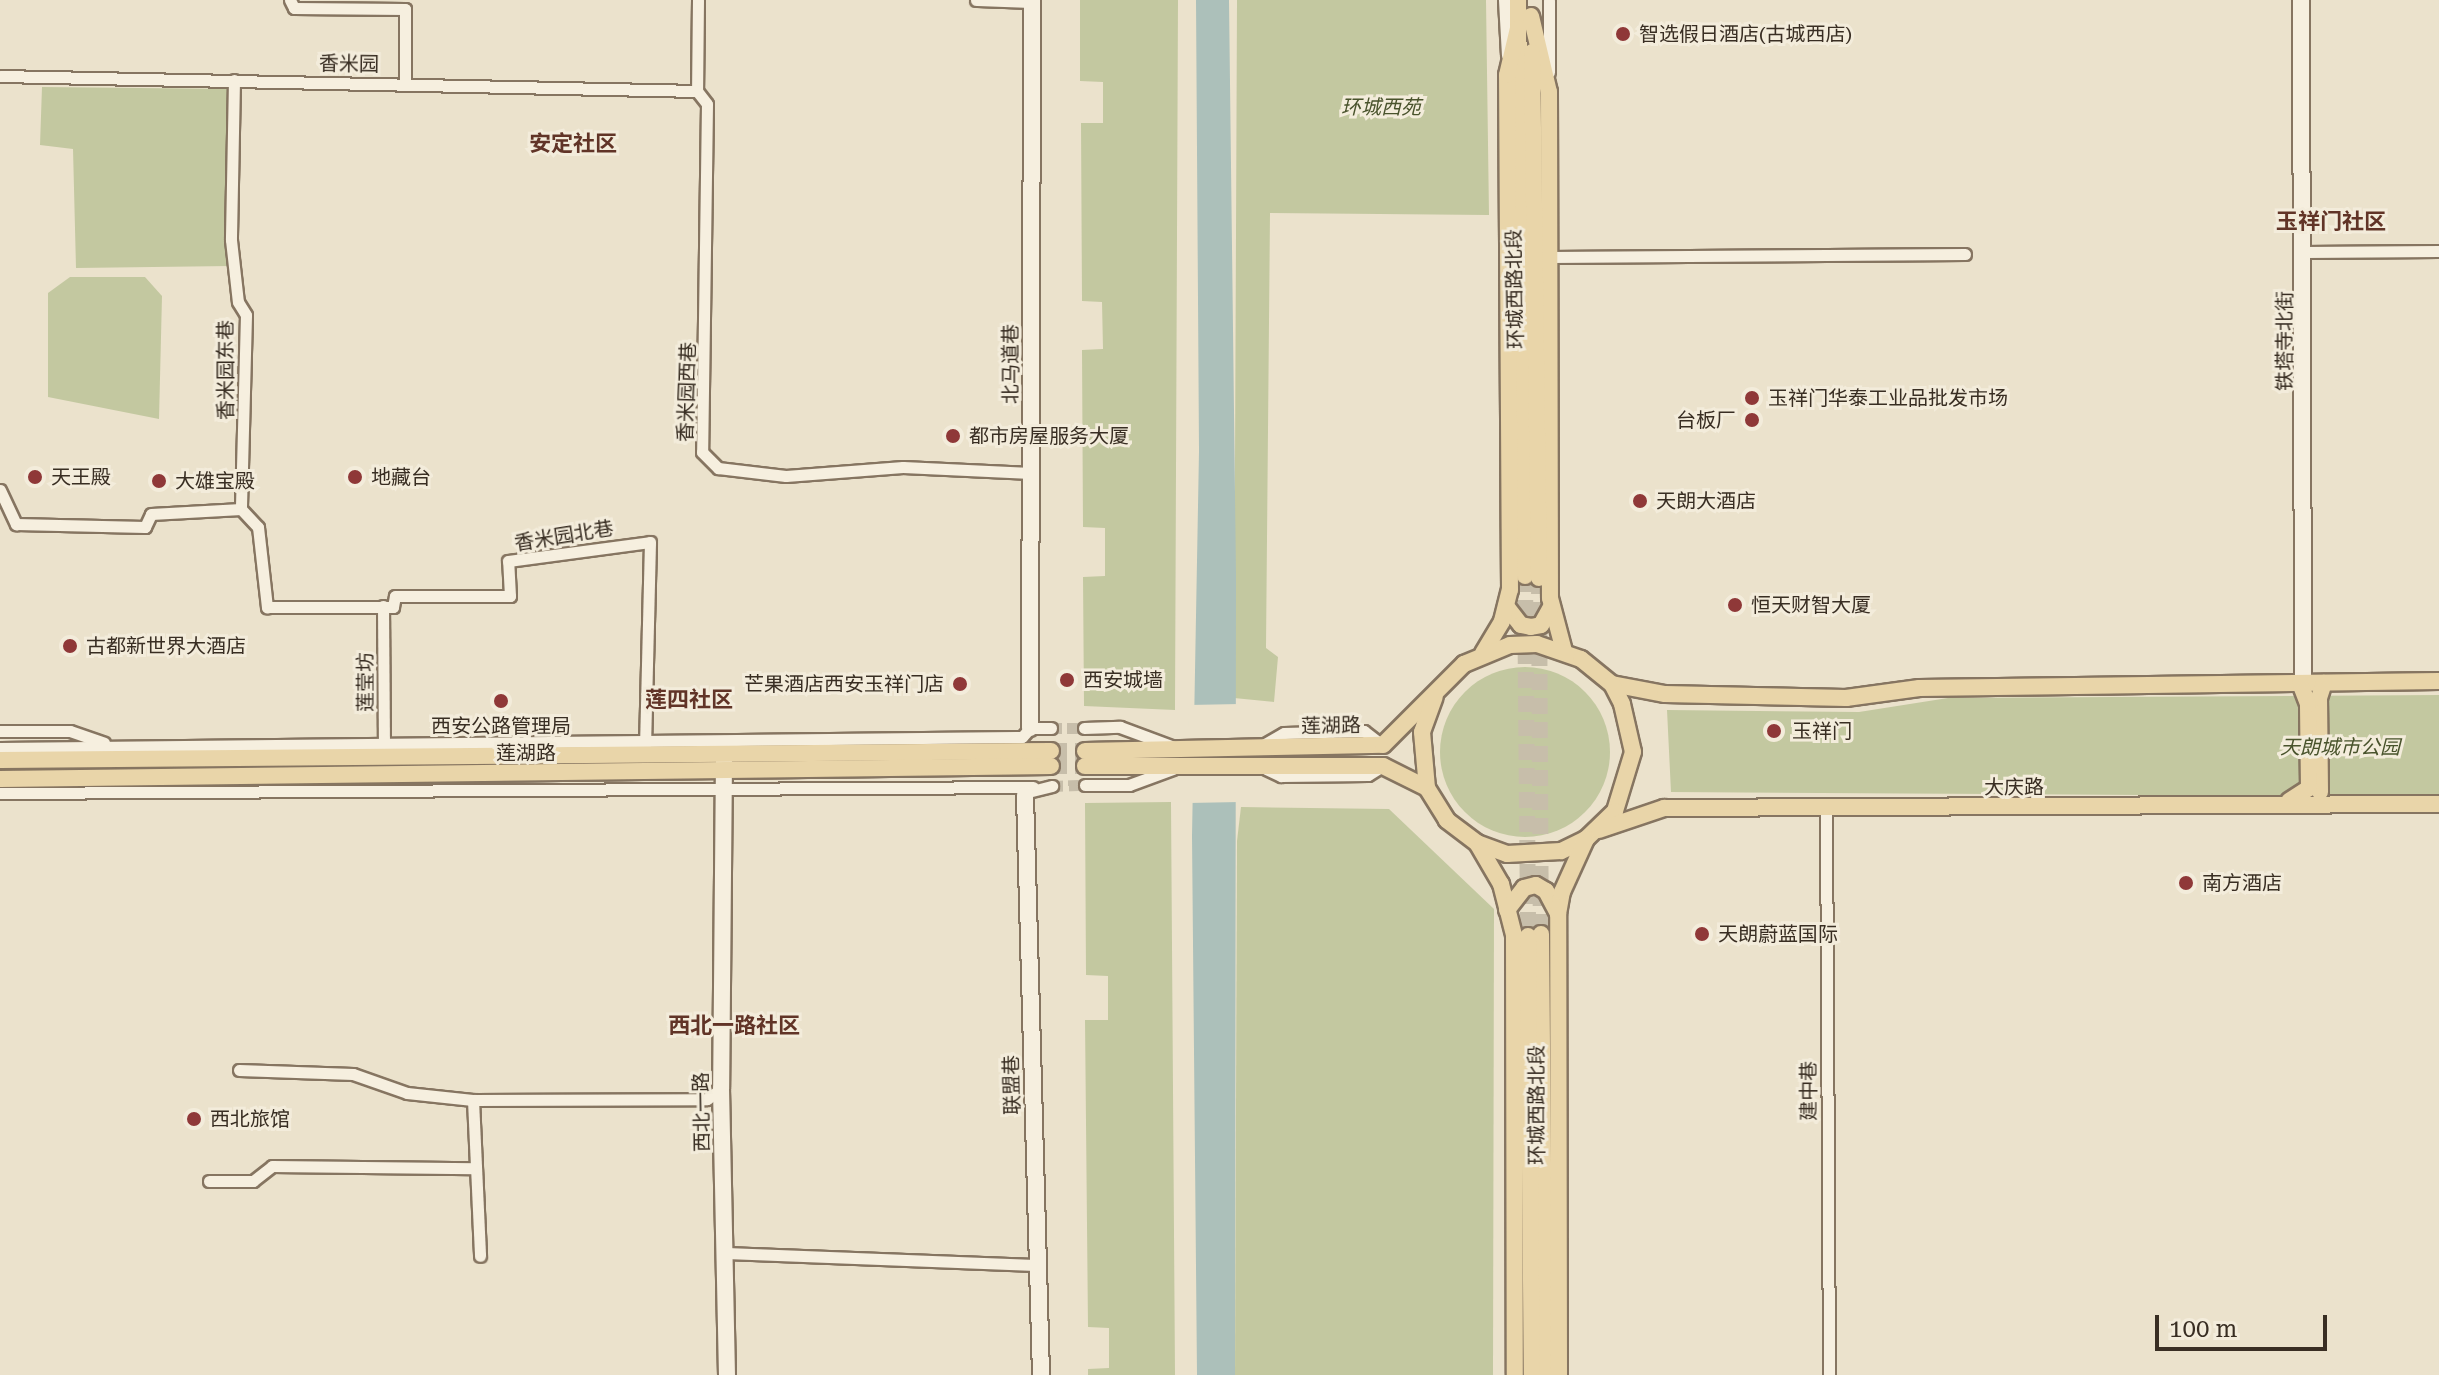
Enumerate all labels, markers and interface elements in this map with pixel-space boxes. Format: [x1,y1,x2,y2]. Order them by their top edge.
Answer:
place label: 智选假日酒店(古城西店) [1639,22,1852,46]
marker: 智选假日酒店(古城西店) [1614,25,1632,43]
street label: 香米园 [319,51,379,77]
park label: 环城西苑 [1341,95,1421,119]
district label: 安定社区 [529,131,617,157]
district label: 玉祥门社区 [2276,209,2386,235]
street label: 环城西路北段 [1502,229,1528,349]
street label: 铁塔寺北街 [2273,291,2297,391]
street label: 香米园东巷 [214,320,238,420]
street label: 北马道巷 [999,324,1023,404]
street label: 香米园西巷 [673,342,701,442]
place label: 玉祥门华泰工业品批发市场 [1768,386,2008,410]
marker: 玉祥门华泰工业品批发市场 [1743,389,1761,407]
place label: 台板厂 [1676,408,1736,432]
marker: 台板厂 [1743,411,1761,429]
place label: 都市房屋服务大厦 [969,424,1129,448]
marker: 都市房屋服务大厦 [944,427,962,445]
place label: 天王殿 [51,465,111,489]
place label: 地藏台 [371,465,431,489]
marker: 天王殿 [26,468,44,486]
marker: 地藏台 [346,468,364,486]
place label: 大雄宝殿 [175,469,255,493]
marker: 大雄宝殿 [150,472,168,490]
place label: 天朗大酒店 [1656,489,1756,513]
marker: 天朗大酒店 [1631,492,1649,510]
street label: 香米园北巷 [513,516,615,556]
place label: 恒天财智大厦 [1751,593,1871,617]
marker: 恒天财智大厦 [1726,596,1744,614]
place label: 古都新世界大酒店 [86,634,246,658]
marker: 古都新世界大酒店 [61,637,79,655]
street label: 莲莹坊 [354,652,378,712]
place label: 西安城墙 [1083,668,1163,692]
marker: 西安城墙 [1058,671,1076,689]
place label: 芒果酒店西安玉祥门店 [744,672,944,696]
marker: 芒果酒店西安玉祥门店 [951,675,969,693]
district label: 莲四社区 [645,687,733,713]
marker: 西安公路管理局 [492,692,510,710]
street label: 莲湖路 [1301,713,1361,739]
place label: 西安公路管理局 [431,714,571,738]
place label: 玉祥门 [1792,719,1852,743]
marker: 玉祥门 [1763,720,1785,742]
park label: 天朗城市公园 [2280,735,2400,759]
street label: 莲湖路 [496,741,556,765]
street label: 大庆路 [1984,775,2044,799]
place label: 南方酒店 [2202,871,2282,895]
marker: 南方酒店 [2177,874,2195,892]
place label: 天朗蔚蓝国际 [1718,922,1838,946]
marker: 天朗蔚蓝国际 [1693,925,1711,943]
district label: 西北一路社区 [668,1013,800,1039]
street label: 环城西路北段 [1525,1045,1549,1165]
street label: 联盟巷 [999,1055,1025,1115]
street label: 建中巷 [1797,1061,1821,1121]
street label: 西北一路 [689,1072,715,1152]
place label: 西北旅馆 [210,1107,290,1131]
marker: 西北旅馆 [185,1110,203,1128]
scale bar [2159,1299,2331,1349]
text: 100 m [2169,1315,2237,1343]

